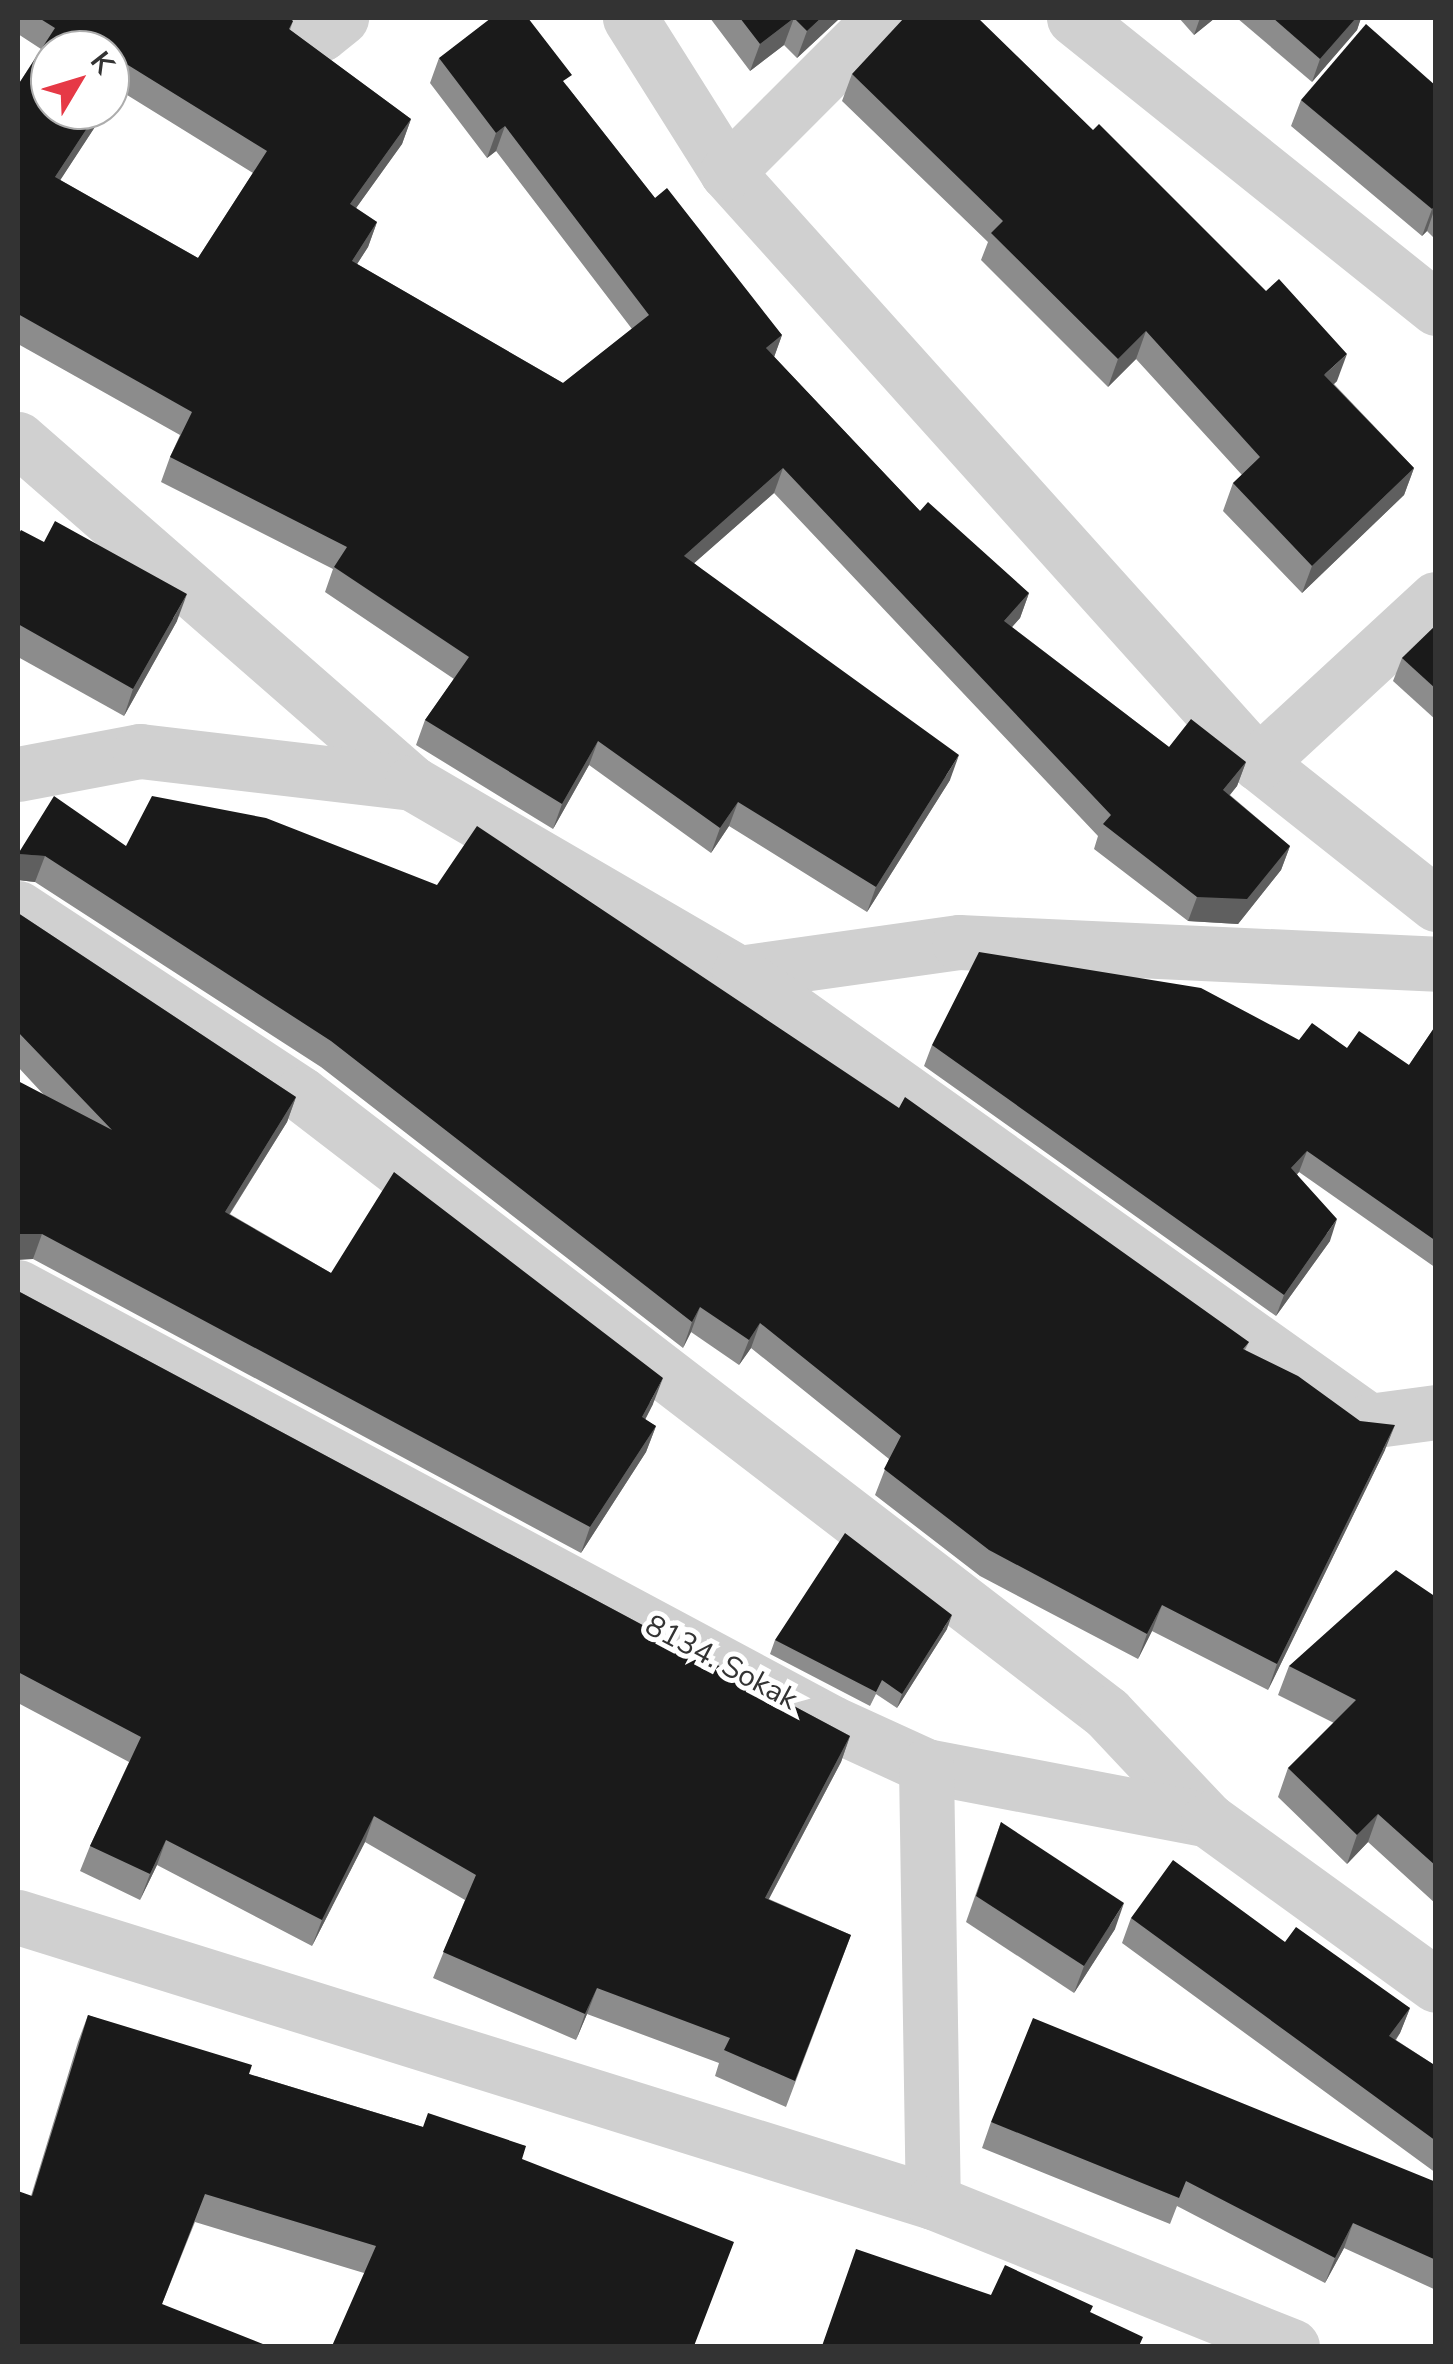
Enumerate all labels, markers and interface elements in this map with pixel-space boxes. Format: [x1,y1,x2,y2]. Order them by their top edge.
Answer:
north arrow [30,30,130,130]
text: K [81,44,123,82]
street label: 8134. Sokak [639,1608,803,1718]

